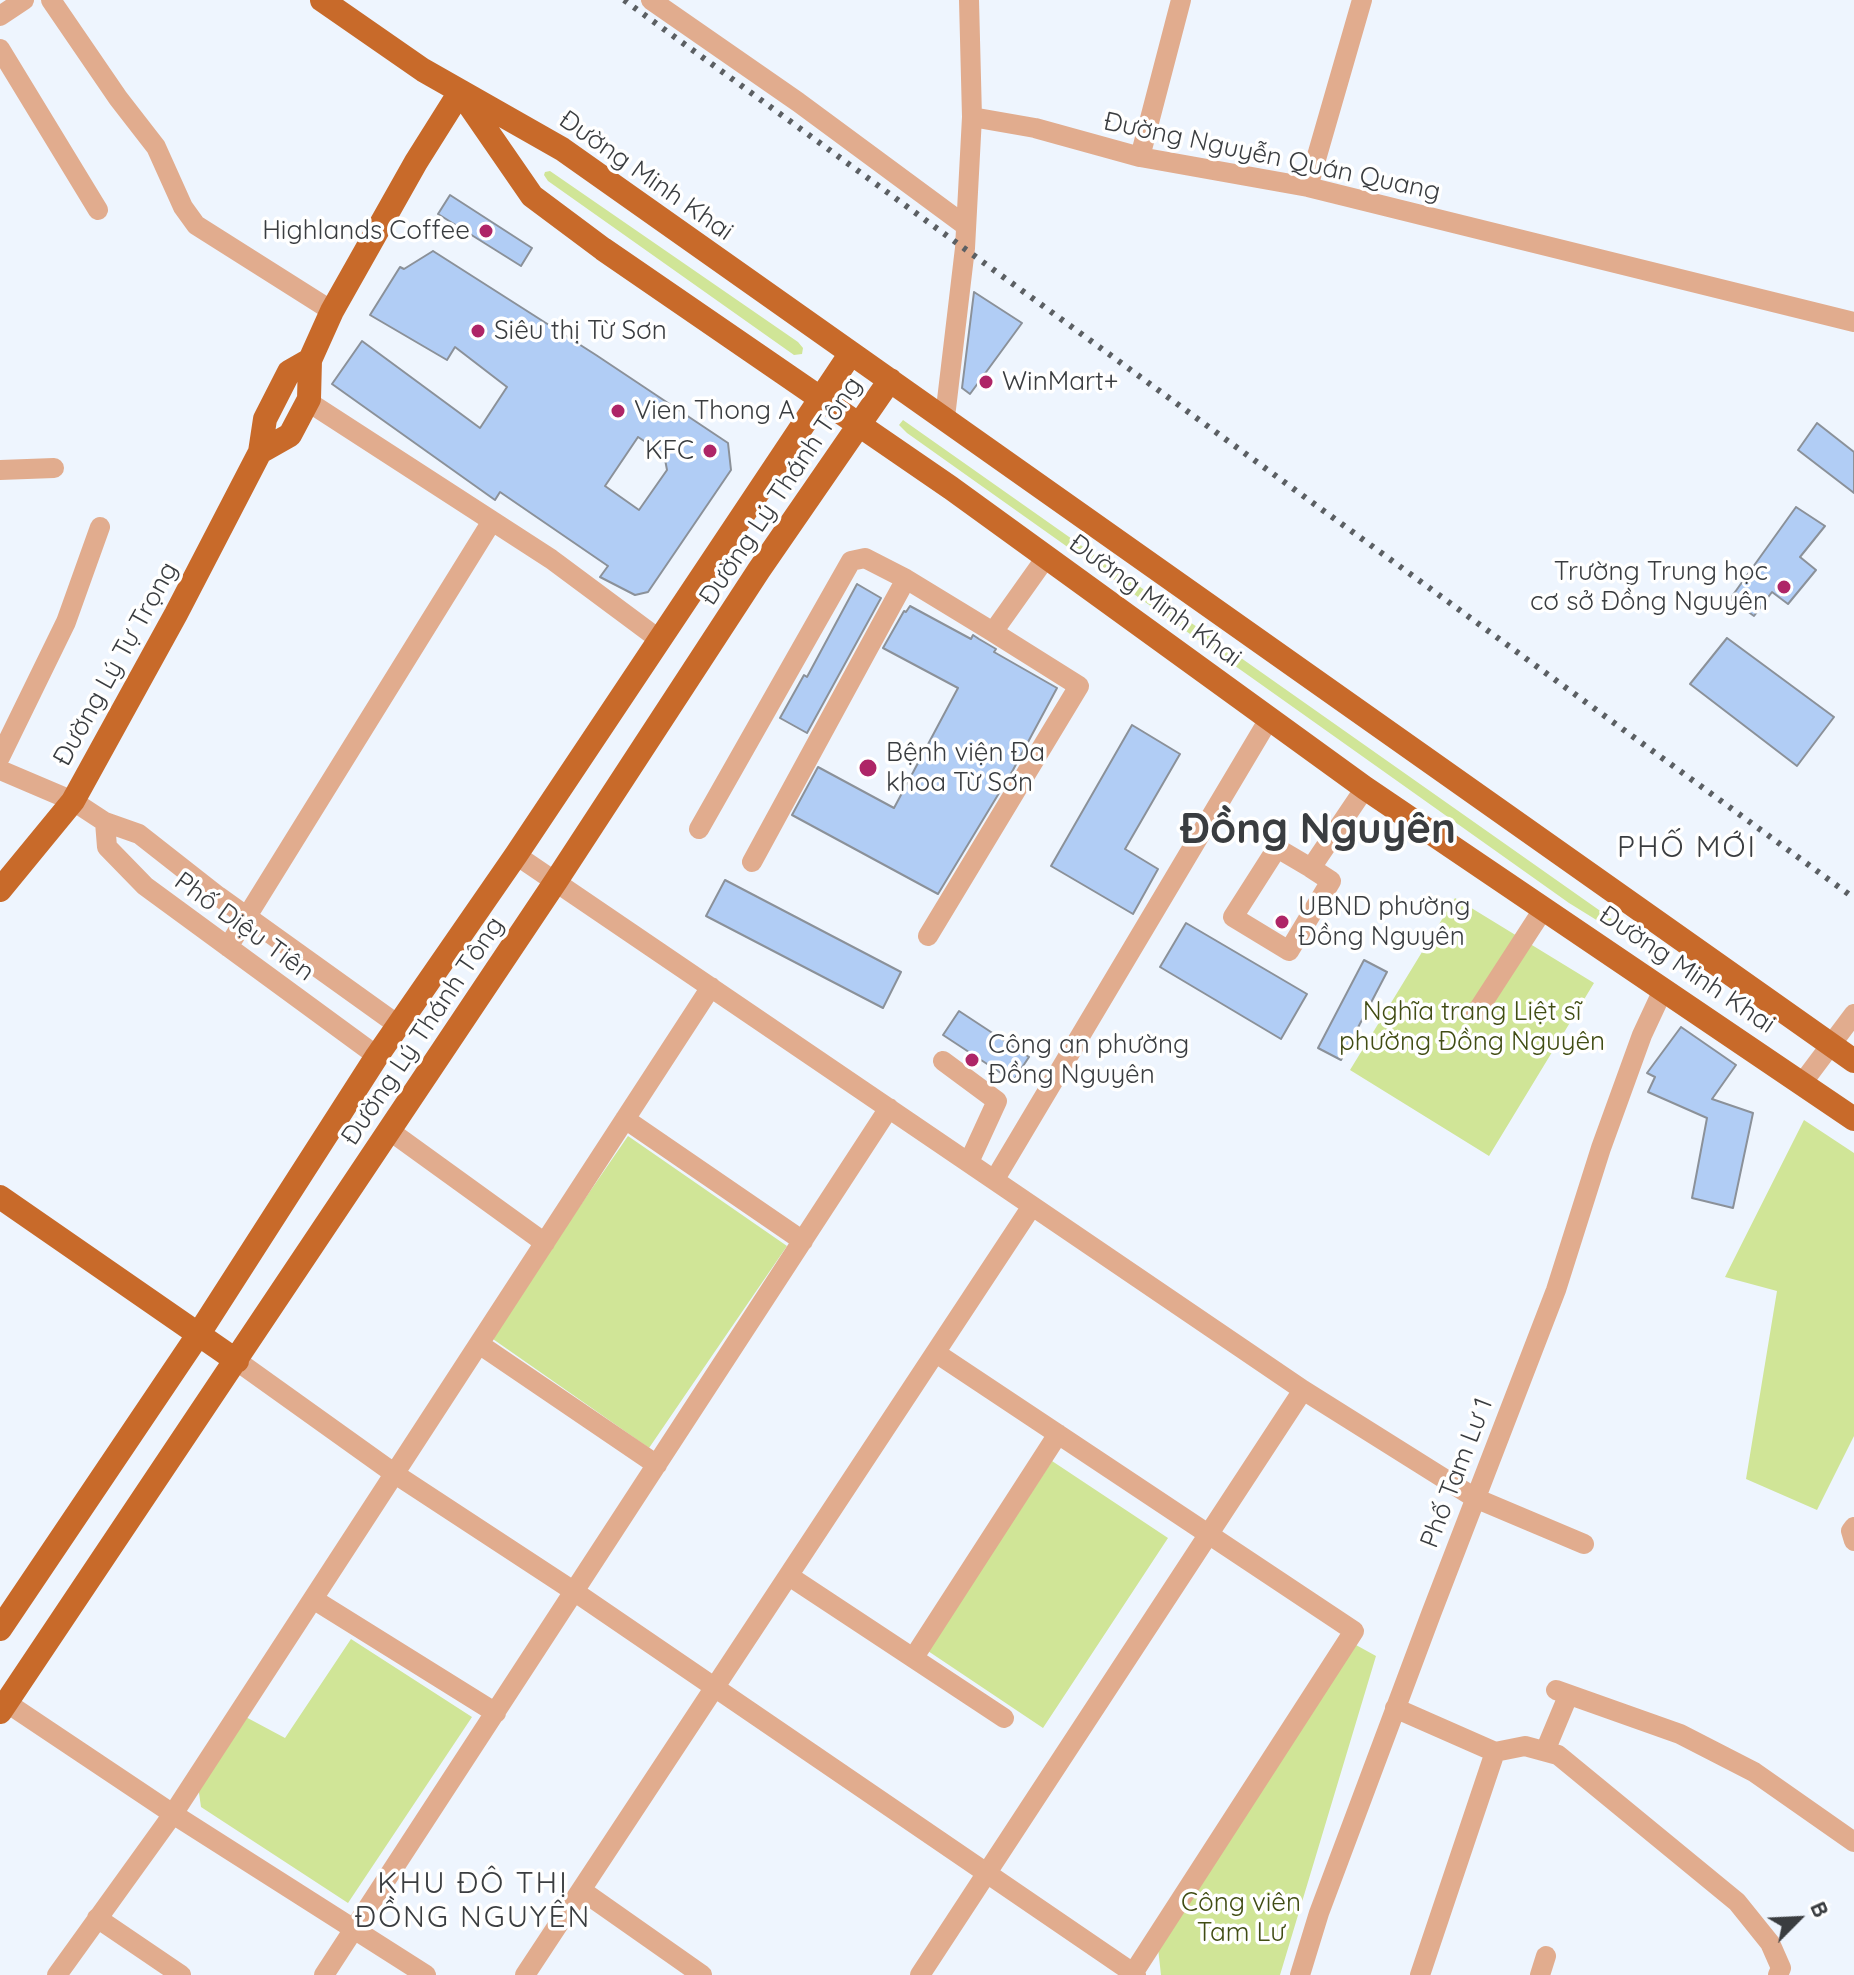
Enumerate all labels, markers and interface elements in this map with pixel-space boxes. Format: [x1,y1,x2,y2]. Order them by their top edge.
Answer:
street label: Đường Minh Khai [553,104,739,248]
street label: Đường Nguyễn Quán Quang [1101,106,1443,208]
place label: Highlands Coffee [262,215,470,247]
marker: Highlands Coffee [477,222,495,240]
place label: Siêu thị Từ Sơn [494,315,667,347]
marker: Siêu thị Từ Sơn [469,322,487,340]
place label: WinMart+ [1002,366,1118,398]
street label: Đường Lý Thánh Tông [693,371,869,611]
marker: WinMart+ [977,373,995,391]
place label: Vien Thong A [634,395,795,427]
marker: Vien Thong A [609,402,627,420]
place label: KFC [645,435,694,467]
marker: KFC [701,442,719,460]
street label: Đường Minh Khai [1063,528,1247,674]
place label: Trường Trung học cơ sở Đồng Nguyên [1530,556,1768,618]
street label: Đường Lý Tự Trọng [47,557,185,771]
marker: Trường Trung học cơ sở Đồng Nguyên [1775,578,1793,596]
place label: Bệnh viện Đa khoa Từ Sơn [886,737,1045,798]
marker: Bệnh viện Đa khoa Từ Sơn [857,757,879,779]
district label: Đồng Nguyên [1180,805,1456,855]
district label: PHỐ MỚI [1617,830,1757,866]
street label: Phố Diệu Tiên [168,866,320,988]
place label: UBND phường Đồng Nguyên [1298,891,1470,952]
street label: Đường Minh Khai [1593,900,1781,1040]
street label: Đường Lý Thánh Tông [335,911,511,1151]
marker: UBND phường Đồng Nguyên [1273,913,1291,931]
park label: Nghĩa trang Liệt sĩ phường Đồng Nguyên [1339,996,1605,1058]
place label: Công an phường Đồng Nguyên [988,1029,1189,1090]
marker: Công an phường Đồng Nguyên [963,1051,981,1069]
street label: Phố Tam Lư 1 [1414,1394,1500,1552]
district label: KHU ĐÔ THỊ ĐỒNG NGUYÊN [355,1866,591,1936]
north arrow [1758,1879,1838,1959]
park label: Công viên Tam Lư [1181,1887,1301,1948]
text: B [1804,1897,1836,1922]

